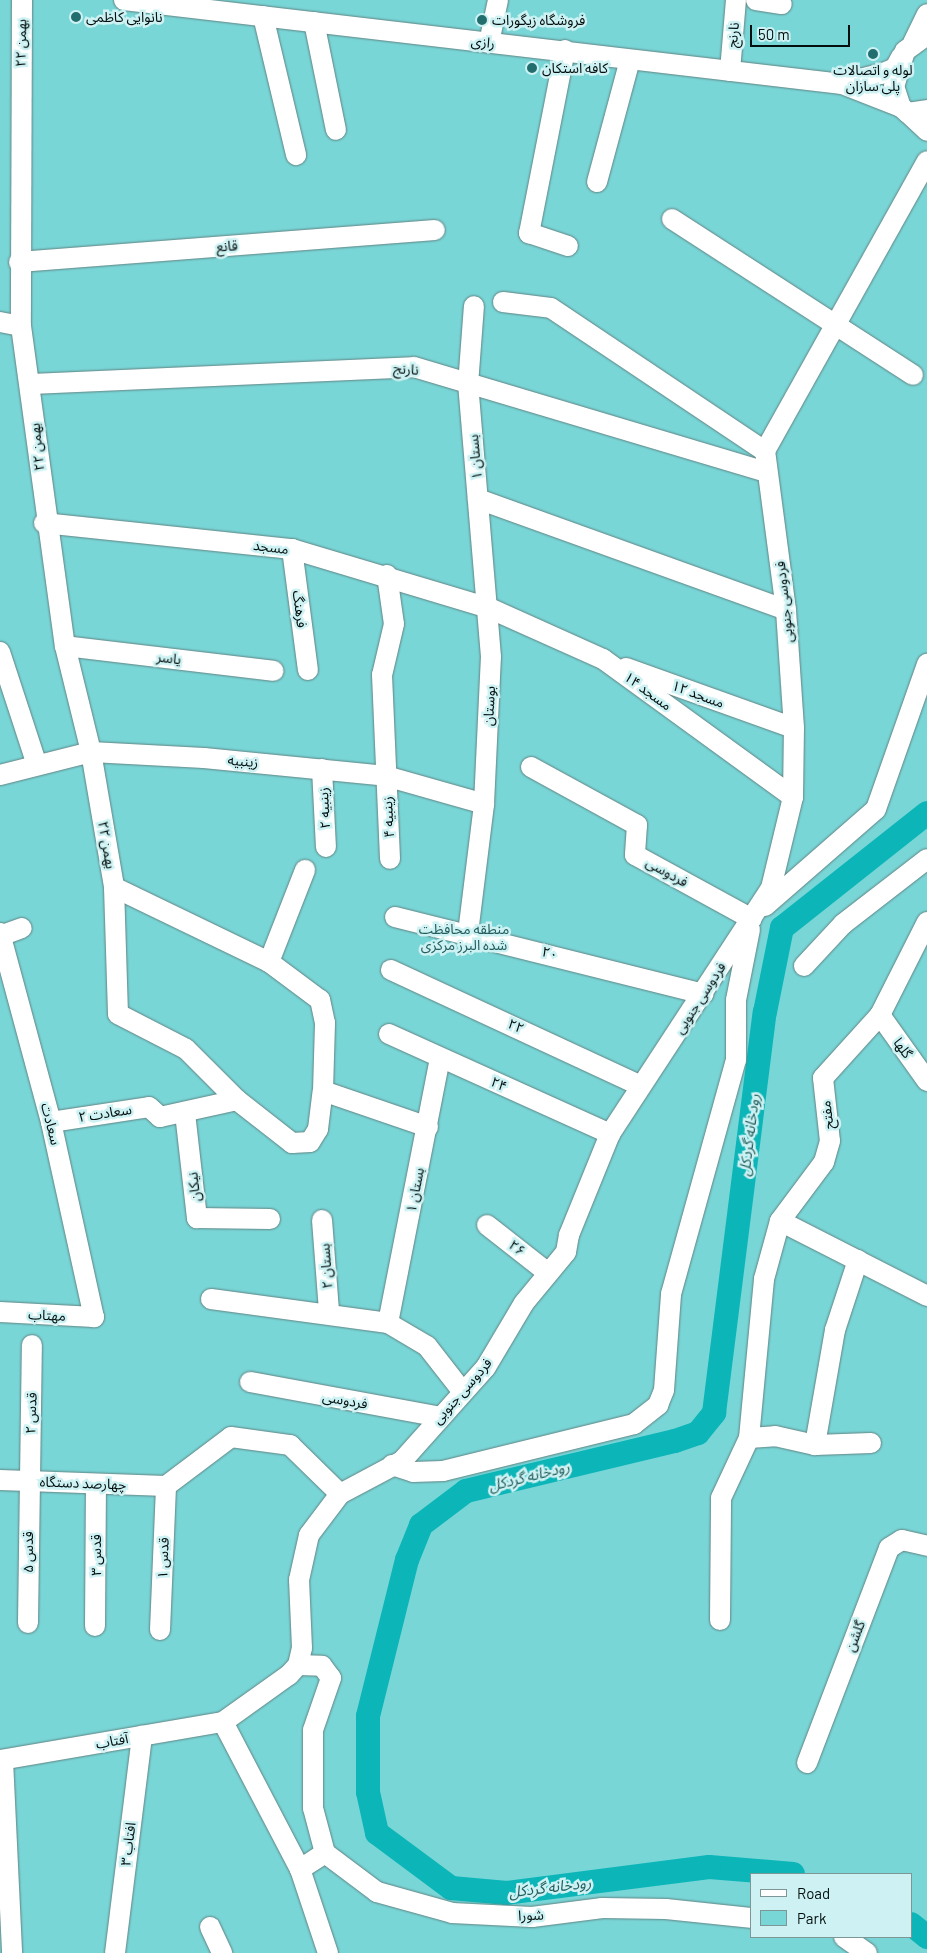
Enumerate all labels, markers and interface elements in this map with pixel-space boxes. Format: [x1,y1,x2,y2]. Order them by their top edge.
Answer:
place label: نانوایی کاظمی [86,9,163,25]
marker: نانوایی کاظمی [70,11,82,23]
place label: فروشگاه زیگورات [492,12,585,28]
marker: فروشگاه زیگورات [476,14,488,26]
scale bar [752,15,852,47]
street label: ۲۲ بهمن [12,19,30,67]
street label: نارنج [724,22,742,48]
text: 50 m [758,25,790,43]
street label: رازی [470,32,496,52]
marker: لوله و اتصالات پلی سازان [867,48,879,60]
place label: کافه استکان [542,60,608,76]
marker: کافه استکان [526,62,538,74]
place label: لوله و اتصالات پلی سازان [833,62,913,94]
street label: قانع [216,237,238,255]
street label: نارنج [393,360,419,378]
street label: ۲۲ بهمن [26,422,48,472]
street label: بستان ۱ [465,434,485,480]
street label: مسجد [252,536,290,558]
street label: فردوسی جنوبی [771,560,797,644]
street label: فرهنگ [289,589,311,629]
street label: یاسر [156,648,182,668]
street label: مسجد ۱۴ [621,668,675,714]
street label: مسجد ۱۲ [670,677,726,711]
street label: بوستان [480,685,498,727]
street label: زینبیه [227,751,259,771]
street label: زینبیه ۲ [315,787,333,829]
street label: زینبیه ۴ [379,796,397,838]
street label: ۲۲ بهمن [95,820,119,870]
street label: فردوسی [643,854,691,890]
park label: منطقه محافظت شده البرز مرکزی [419,921,509,954]
street label: ۲۰ [540,943,560,963]
street label: فردوسی جنوبی [671,959,729,1037]
street label: ۲۲ [505,1015,527,1037]
street label: گلها [890,1035,916,1061]
street label: ۲۴ [488,1073,510,1095]
water label: رودخانه گردکل [735,1093,763,1177]
street label: مفتح [817,1100,837,1130]
street label: سعادت [38,1101,64,1147]
street label: سعادت ۲ [77,1101,133,1125]
street label: بستان ۱ [402,1166,428,1214]
street label: نیکان [184,1171,204,1203]
street label: ۲۶ [506,1236,528,1260]
street label: بستان ۲ [316,1243,336,1289]
street label: مهتاب [28,1306,66,1324]
street label: فردوسی جنوبی [429,1354,495,1428]
street label: فردوسی [321,1388,369,1412]
street label: قدس ۲ [22,1392,40,1434]
water label: رودخانه گردکل [487,1457,571,1495]
street label: چهارصد دستگاه [39,1473,127,1493]
street label: قدس ۵ [20,1531,36,1573]
street label: قدس ۳ [88,1534,104,1576]
street label: قدس ۱ [154,1537,172,1579]
street label: گلشن [841,1618,869,1654]
street label: آفتاب [94,1730,130,1752]
street label: افتاب ۳ [117,1821,139,1867]
water label: رودخانه گردکل [508,1873,592,1901]
legend [750,1873,912,1938]
text: Road [797,1884,830,1902]
street label: شورا [518,1906,544,1924]
text: Park [797,1909,826,1927]

